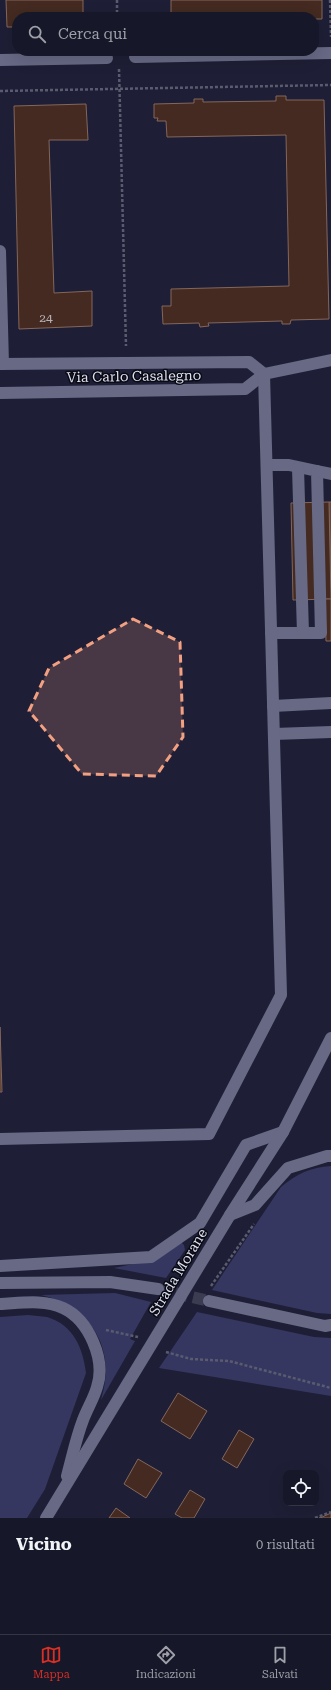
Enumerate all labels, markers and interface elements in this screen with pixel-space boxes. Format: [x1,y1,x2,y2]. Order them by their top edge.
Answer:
search box [12,12,319,56]
icon: search [26,23,48,45]
text: Cerca qui [58,25,127,43]
house number: 24 [39,311,53,325]
street label: Via Carlo Casalegno [67,367,201,385]
street label: Strada Morane [146,1225,210,1318]
map controls [283,1470,319,1506]
button: locate [283,1470,319,1506]
text: Vicino [16,1534,72,1554]
text: 0 risultati [256,1537,315,1552]
tab: Mappa [33,1644,70,1681]
tab: Indicazioni [136,1644,196,1681]
tab: Salvati [262,1644,298,1681]

